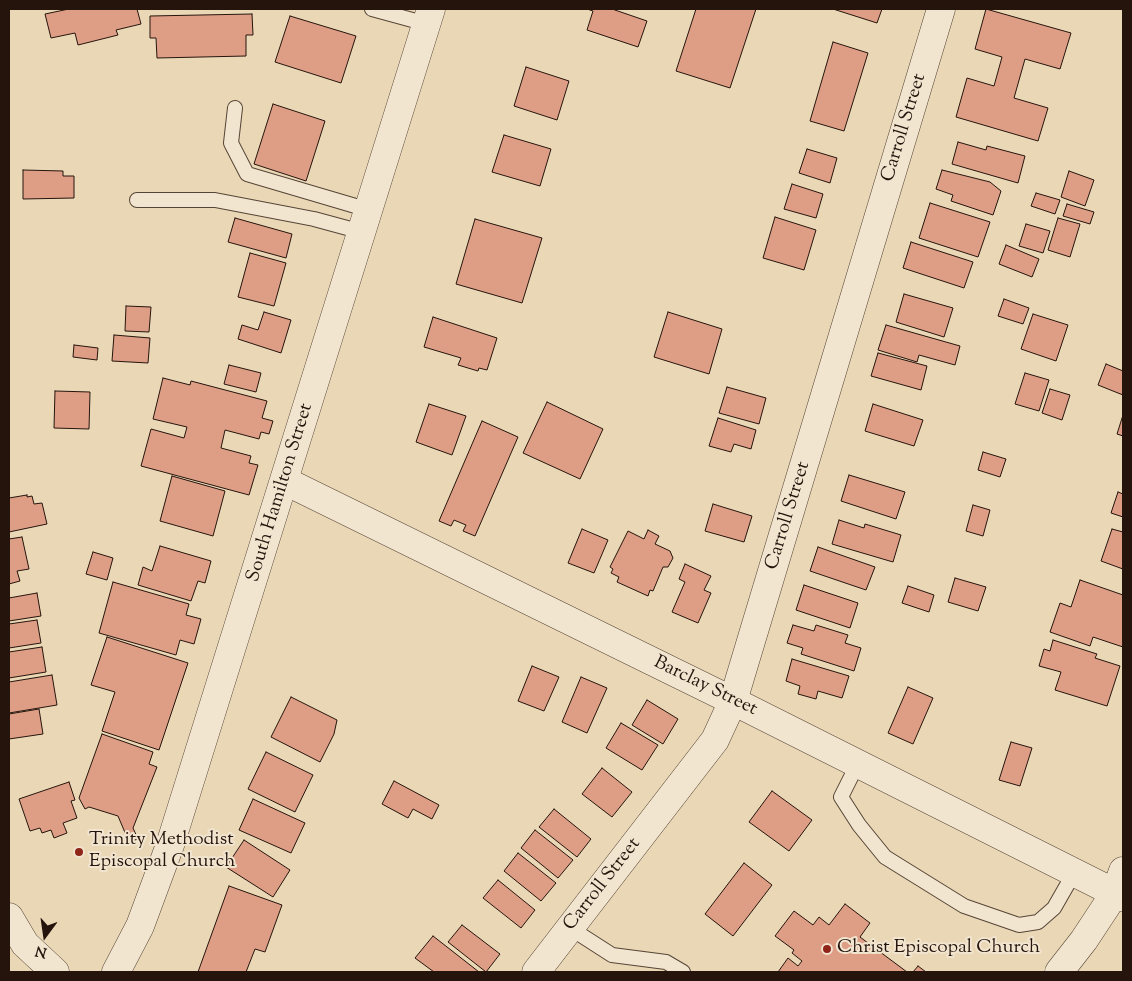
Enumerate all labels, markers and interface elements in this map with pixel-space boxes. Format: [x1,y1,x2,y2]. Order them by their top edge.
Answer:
street label: Carroll Street [878,71,932,185]
street label: South Hamilton Street [243,401,319,585]
street label: Carroll Street [762,459,816,573]
street label: Barclay Street [649,652,761,722]
place label: Trinity Methodist Episcopal Church [89,830,235,874]
street label: Carroll Street [560,834,646,936]
marker: Trinity Methodist Episcopal Church [73,846,85,858]
north arrow [20,911,70,961]
place label: Christ Episcopal Church [837,938,1040,960]
text: N [34,939,49,962]
marker: Christ Episcopal Church [821,943,833,955]

